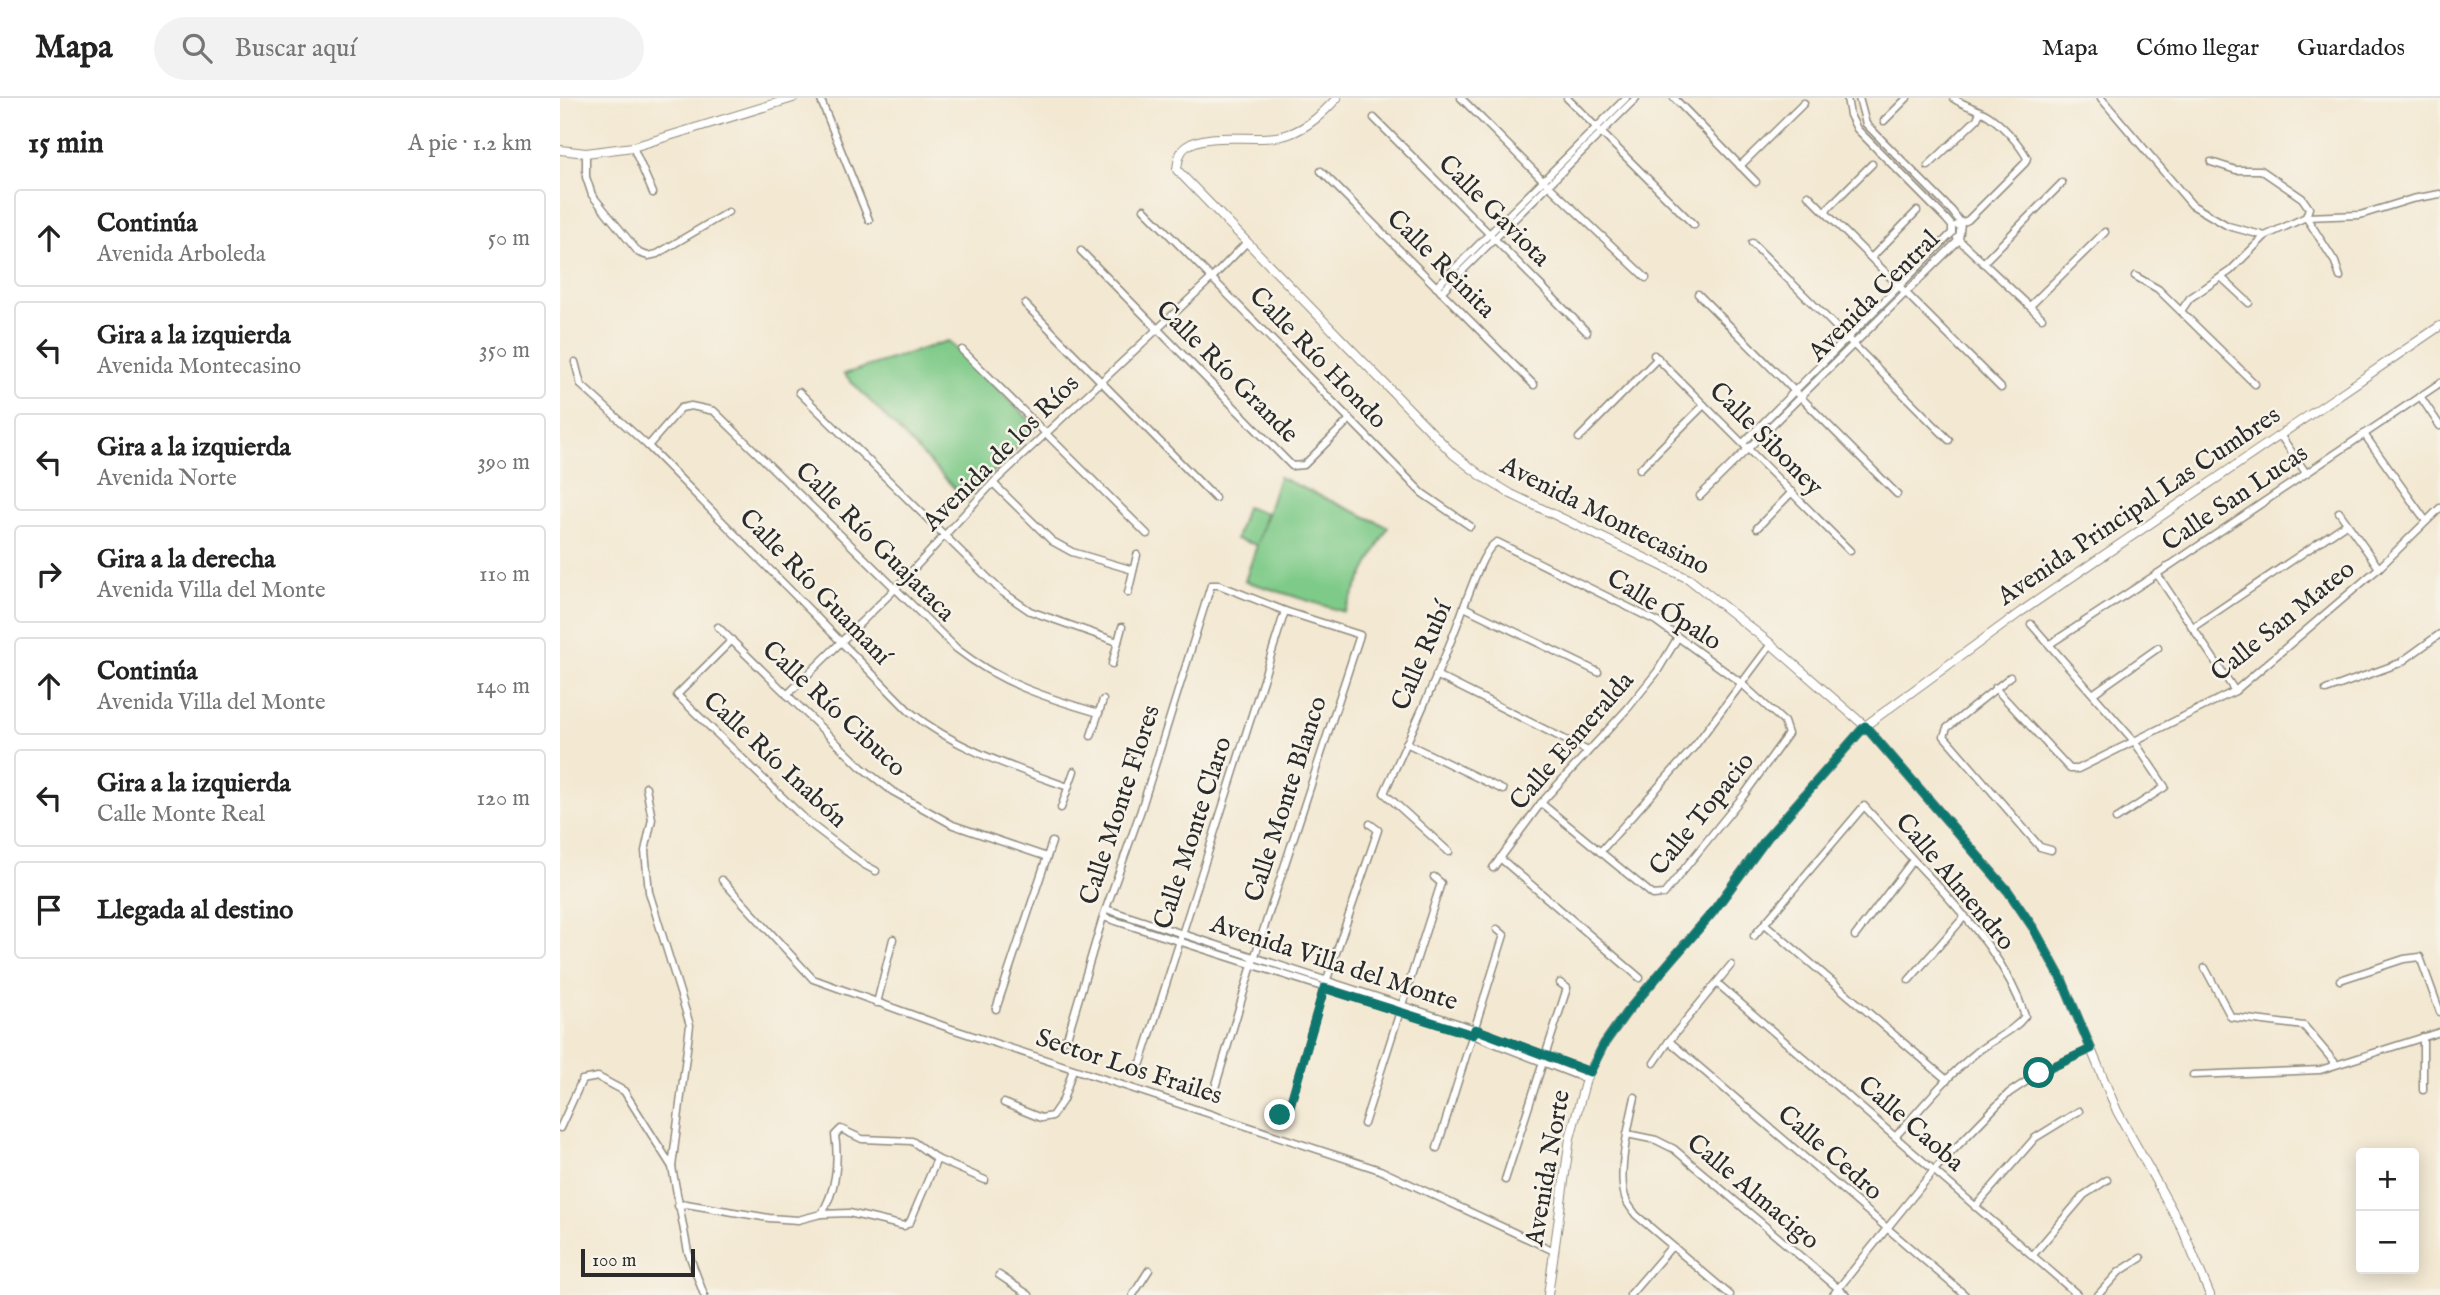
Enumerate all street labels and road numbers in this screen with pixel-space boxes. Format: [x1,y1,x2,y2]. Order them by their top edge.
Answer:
street label: Calle Gaviota [1431,148,1558,275]
street label: Calle Reinita [1379,202,1503,326]
street label: Avenida Central [1800,223,1947,370]
street label: Calle Río Hondo [1242,280,1394,436]
street label: Calle Río Grande [1149,294,1305,450]
street label: Avenida de los Ríos [915,368,1086,539]
street label: Calle Siboney [1702,375,1830,503]
street label: Avenida Principal Las Cumbres [1990,399,2287,614]
street label: Calle San Lucas [2156,437,2314,559]
street label: Avenida Montecasino [1494,448,1715,583]
street label: Calle Río Guajataca [788,455,963,630]
street label: Calle Río Guamaní [732,502,900,674]
street label: Calle San Mateo [2204,553,2362,689]
street label: Calle Ópalo [1600,562,1728,658]
street label: Calle Rubí [1384,595,1461,716]
street label: Calle Río Cibuco [755,634,913,784]
street label: Calle Esmeralda [1503,664,1642,817]
street label: Calle Río Inabón [696,685,854,835]
street label: Calle Monte Blanco [1237,692,1335,906]
street label: Calle Monte Flores [1072,701,1168,909]
street label: Calle Monte Claro [1146,733,1240,933]
street label: Calle Topacio [1642,746,1762,882]
street label: Calle Almendro [1888,806,2022,958]
street label: Avenida Villa del Monte [1205,907,1462,1019]
street label: Sector Los Frailes [1032,1021,1226,1113]
street label: Calle Caoba [1851,1069,1972,1180]
street label: Avenida Norte [1518,1087,1578,1250]
street label: Calle Cedro [1770,1098,1890,1208]
street label: Calle Almacigo [1680,1127,1826,1257]

